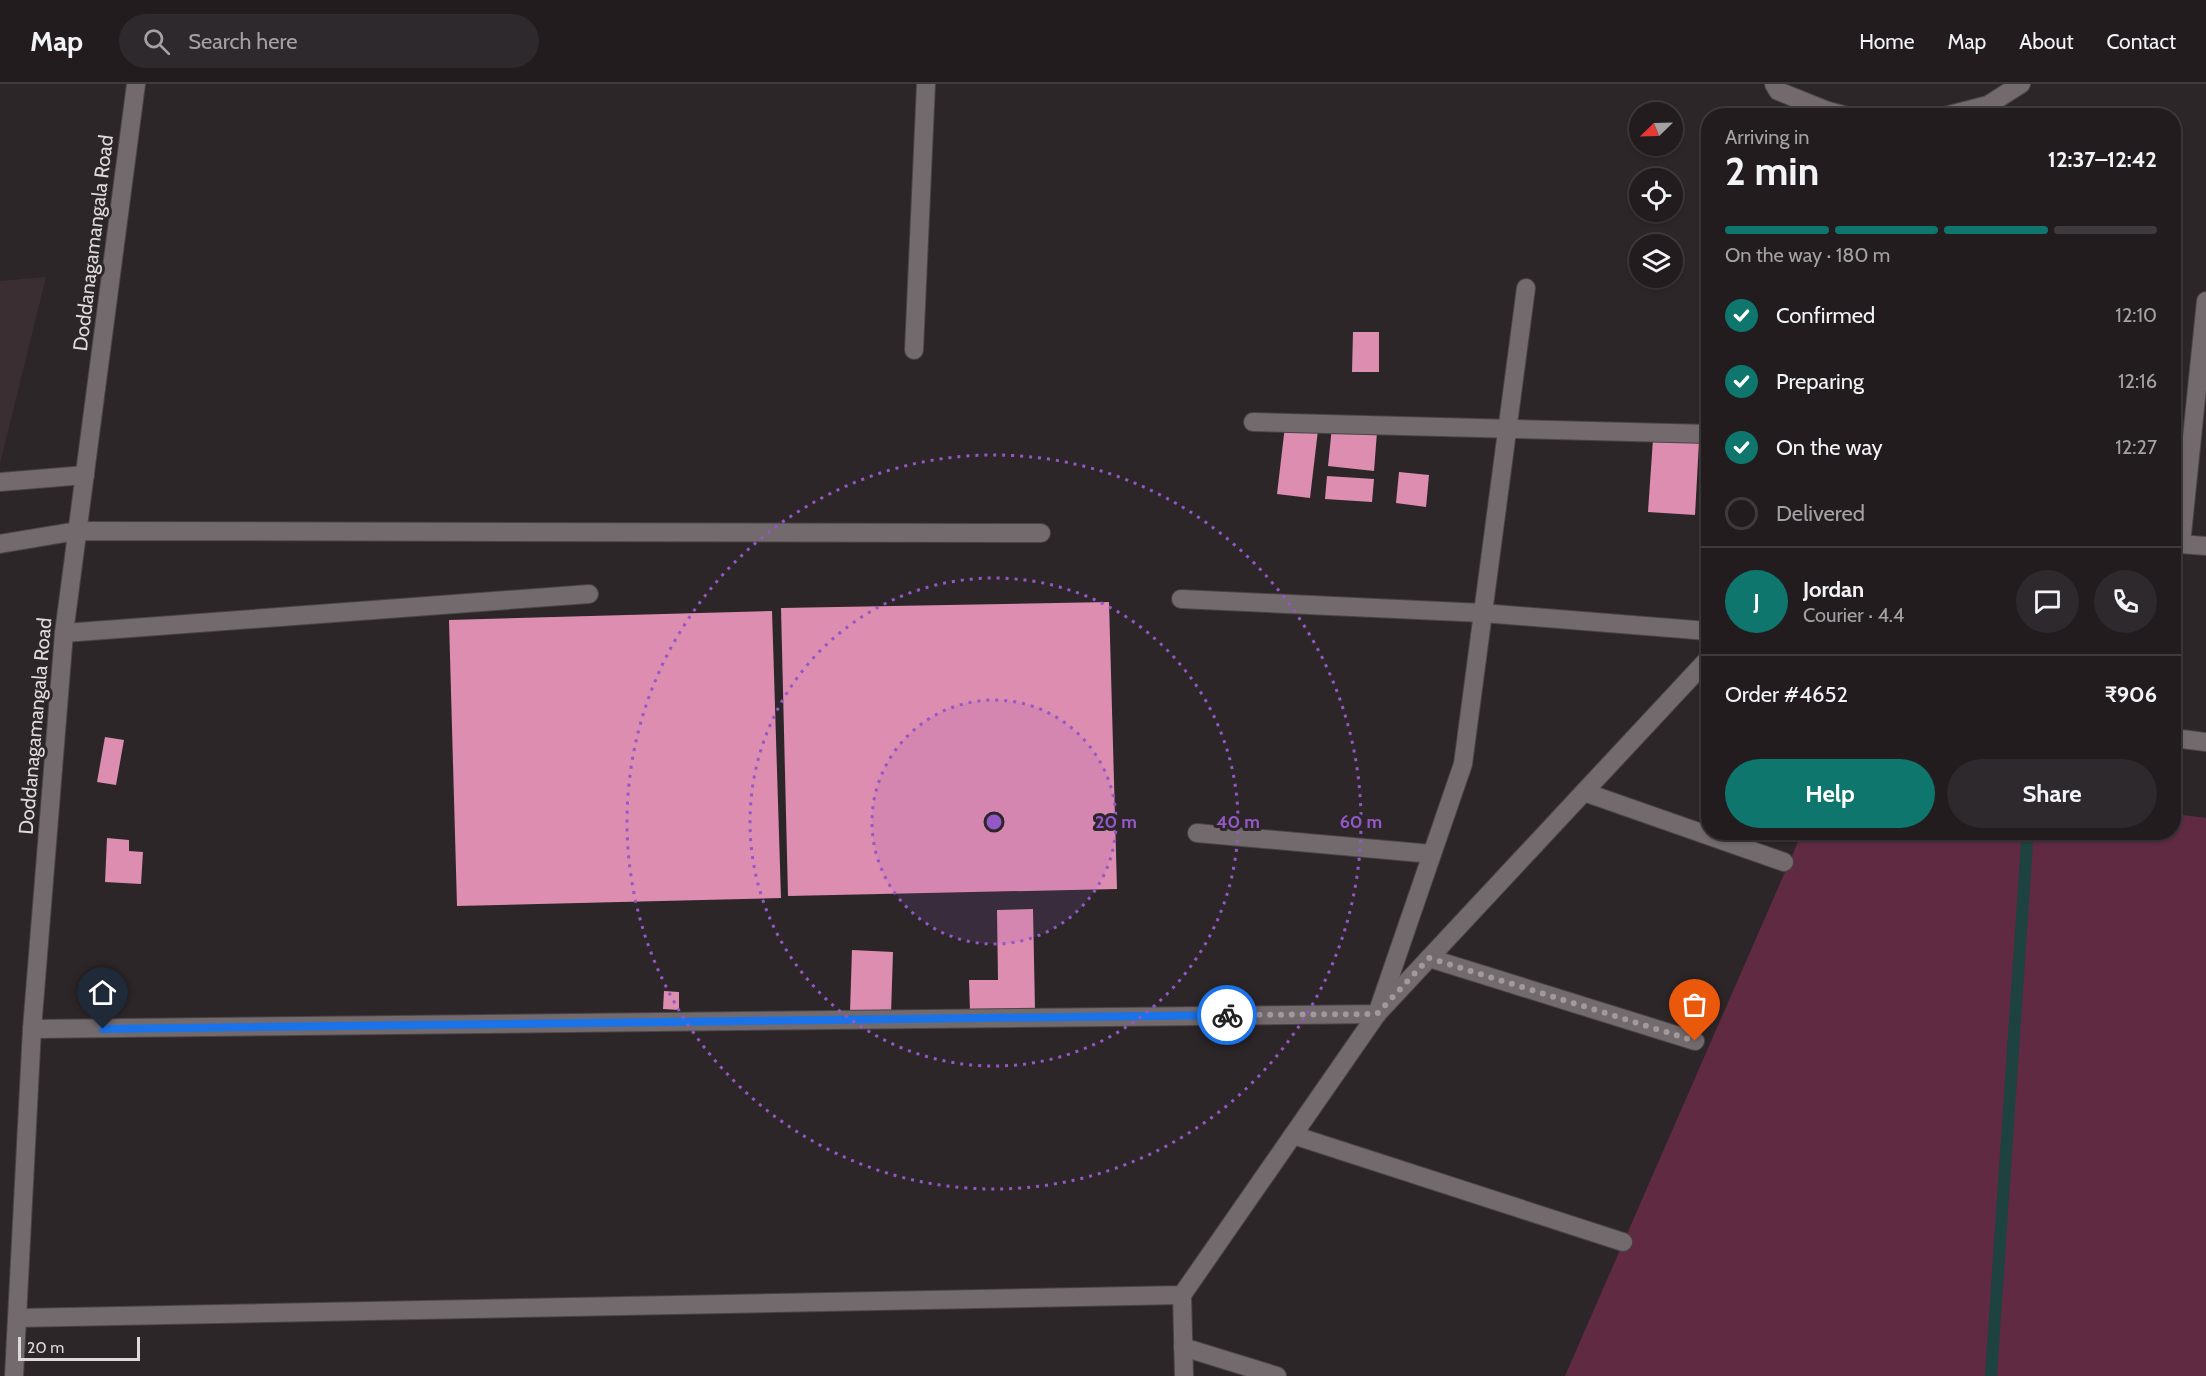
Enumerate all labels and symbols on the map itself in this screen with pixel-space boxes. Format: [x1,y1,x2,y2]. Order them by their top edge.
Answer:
north arrow [1629,102,1683,156]
street label: Doddanagamangala Road [68,134,118,352]
street label: Doddanagamangala Road [14,617,56,835]
text: 20 m [1095,811,1137,833]
text: 40 m [1216,811,1260,833]
text: 60 m [1340,811,1382,833]
centre of rings [984,812,1004,832]
pin [77,967,128,1029]
pin [1669,979,1720,1041]
courier [1197,985,1257,1045]
scale bar [18,1334,140,1362]

